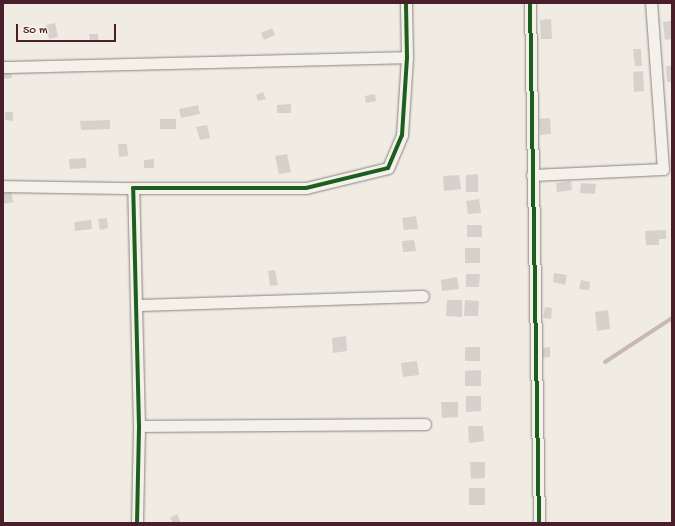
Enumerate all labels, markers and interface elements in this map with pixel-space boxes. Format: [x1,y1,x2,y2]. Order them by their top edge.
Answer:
scale bar [18,16,118,42]
text: 50 m [23,24,48,38]

